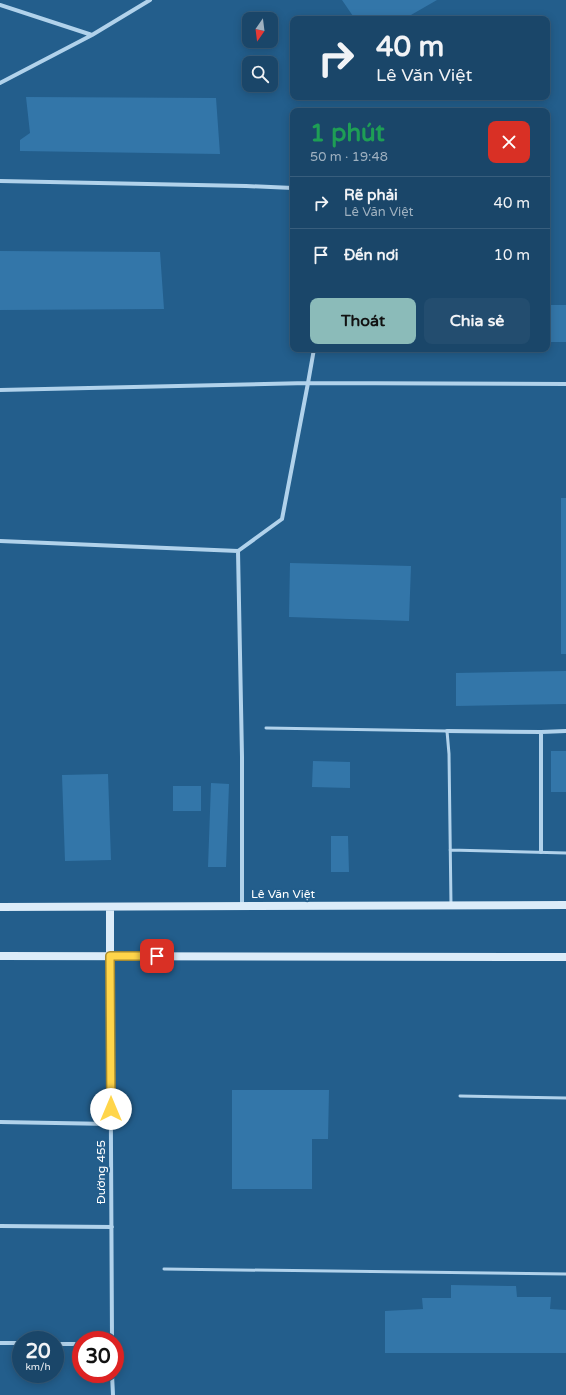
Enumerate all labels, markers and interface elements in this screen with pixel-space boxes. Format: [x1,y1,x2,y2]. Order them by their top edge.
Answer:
north arrow [242,12,278,48]
map controls [242,12,278,92]
text: 40 m [376,30,444,64]
icon: right [310,32,362,84]
button: search [242,56,278,92]
text: Lê Văn Việt [376,64,472,86]
text: 1 phút [310,119,385,148]
button: close [488,121,530,163]
text: 50 m · 19:48 [310,149,388,165]
text: Rẽ phải [344,186,398,204]
icon: right [310,192,332,214]
text: 40 m [493,194,530,212]
text: Lê Văn Việt [344,204,414,220]
icon: arrive [310,244,332,266]
text: Đến nơi [344,246,399,264]
text: 10 m [493,246,530,264]
button: Thoát [310,298,416,344]
button: Chia sẻ [424,298,530,344]
street label: Lê Văn Việt [251,887,316,901]
pin [140,939,174,973]
icon: arrive [146,945,168,967]
position arrow [90,1088,132,1130]
street label: Đường 455 [94,1140,108,1204]
speed limit sign: 30 [72,1331,124,1383]
text: 20 [25,1340,51,1364]
text: km/h [25,1361,51,1373]

